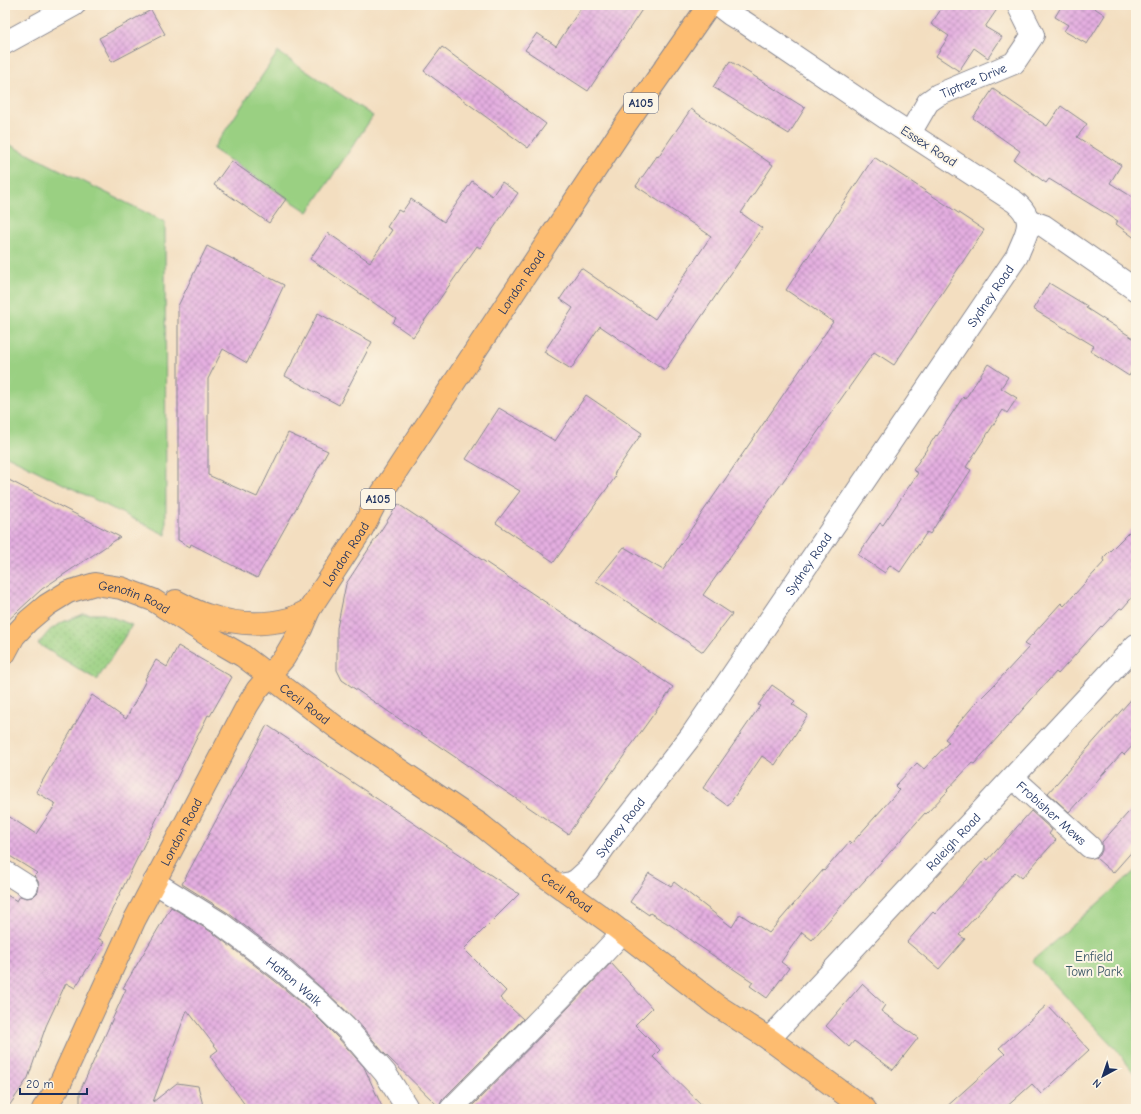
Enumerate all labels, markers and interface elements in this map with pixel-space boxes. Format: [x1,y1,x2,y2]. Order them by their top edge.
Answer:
street label: Tiptree Drive [938,59,1009,101]
road number: A105 [624,93,658,113]
street label: Essex Road [898,122,960,170]
street label: London Road [494,247,548,317]
street label: Sydney Road [964,262,1016,330]
road number: A105 [361,489,395,509]
street label: London Road [319,519,372,589]
street label: Sydney Road [782,530,834,598]
street label: Genotin Road [97,577,173,617]
street label: Cecil Road [277,679,333,727]
street label: Frobisher Mews [1014,778,1090,848]
street label: Sydney Road [592,794,648,860]
street label: London Road [157,796,205,868]
street label: Raleigh Road [923,810,983,873]
street label: Cecil Road [539,869,595,915]
park label: Enfield Town Park [1066,949,1123,979]
street label: Hatton Walk [263,954,326,1009]
north arrow [1083,1056,1123,1096]
scale bar [20,1070,87,1096]
text: N [1090,1076,1104,1091]
text: 20 m [26,1077,54,1091]

